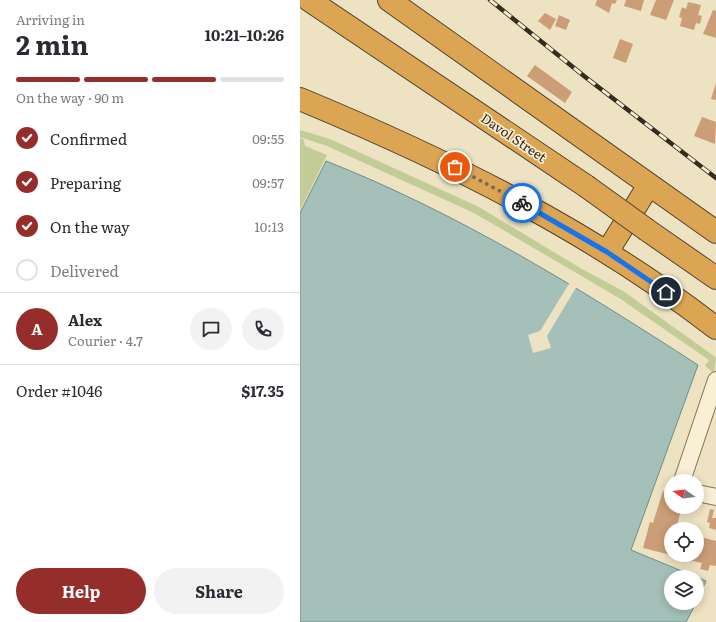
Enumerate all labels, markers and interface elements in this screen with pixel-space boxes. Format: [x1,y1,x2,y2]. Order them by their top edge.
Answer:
text: Arriving in [16,10,85,29]
text: 10:21–10:26 [205,23,284,46]
text: 2 min [16,24,89,63]
text: On the way · 90 m [16,88,124,107]
street label: Davol Street [477,108,551,166]
icon: check [16,127,38,149]
text: Confirmed [50,127,127,150]
text: 09:55 [252,129,284,148]
pin [438,150,472,184]
icon: bag [444,156,466,178]
icon: check [16,171,38,193]
text: Preparing [50,171,121,194]
text: 09:57 [252,173,284,192]
courier [502,183,542,223]
icon: bike [511,192,533,214]
icon: check [16,215,38,237]
text: On the way [50,215,130,238]
text: 10:13 [255,217,284,236]
text: Delivered [50,259,119,282]
pin [649,275,683,309]
icon: home [655,281,677,303]
text: Alex [68,308,102,331]
button: chat [190,308,232,350]
button: phone [242,308,284,350]
text: A [31,317,43,340]
text: Courier · 4.7 [68,331,143,350]
text: Order #1046 [16,379,102,402]
text: $17.35 [241,379,284,402]
north arrow [664,474,704,514]
map controls [664,474,704,610]
button: locate [664,522,704,562]
button: Help [16,568,146,614]
button: Share [154,568,284,614]
button: layers [664,570,704,610]

